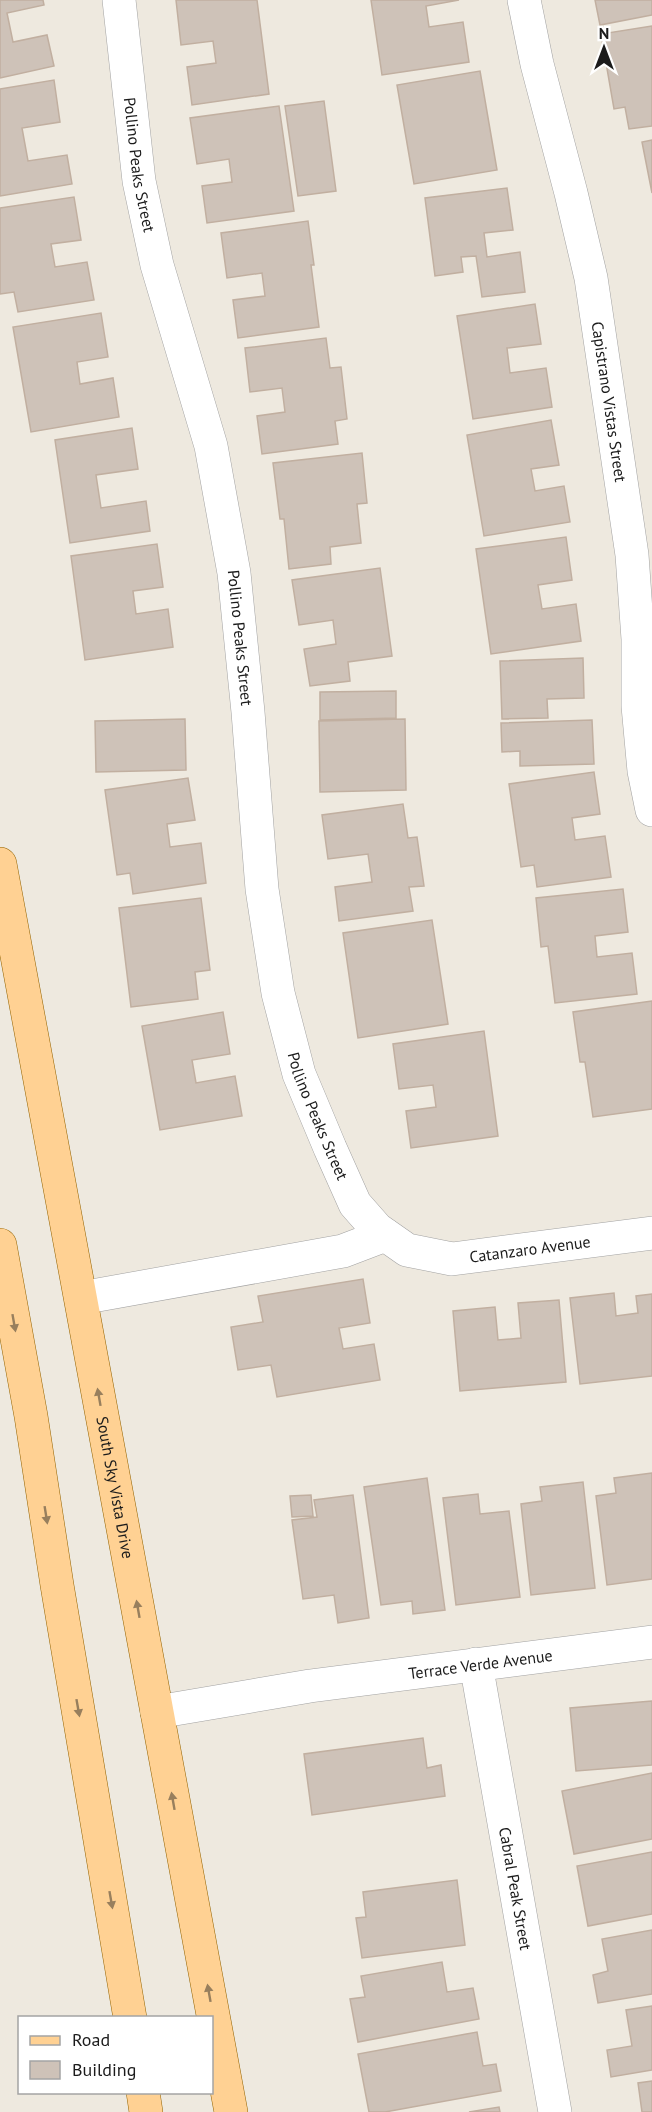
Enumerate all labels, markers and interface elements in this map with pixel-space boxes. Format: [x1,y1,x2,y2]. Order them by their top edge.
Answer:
north arrow [574,18,634,78]
text: N [599,23,609,43]
street label: Pollino Peaks Street [120,96,160,235]
street label: Capistrano Vistas Street [588,320,631,484]
street label: Pollino Peaks Street [224,569,257,707]
street label: Pollino Peaks Street [284,1050,353,1183]
street label: Catanzaro Avenue [468,1231,592,1267]
one-way arrow [10,1314,19,1333]
one-way arrow [94,1387,103,1406]
street label: South Sky Vista Drive [92,1414,138,1560]
one-way arrow [42,1506,51,1525]
one-way arrow [133,1599,142,1618]
street label: Terrace Verde Avenue [407,1645,554,1683]
one-way arrow [74,1698,83,1717]
one-way arrow [168,1791,177,1810]
street label: Cabral Peak Street [495,1825,536,1952]
one-way arrow [106,1891,115,1910]
one-way arrow [204,1983,213,2002]
legend [18,2016,213,2094]
text: Road [72,2028,110,2051]
text: Building [72,2058,136,2081]

